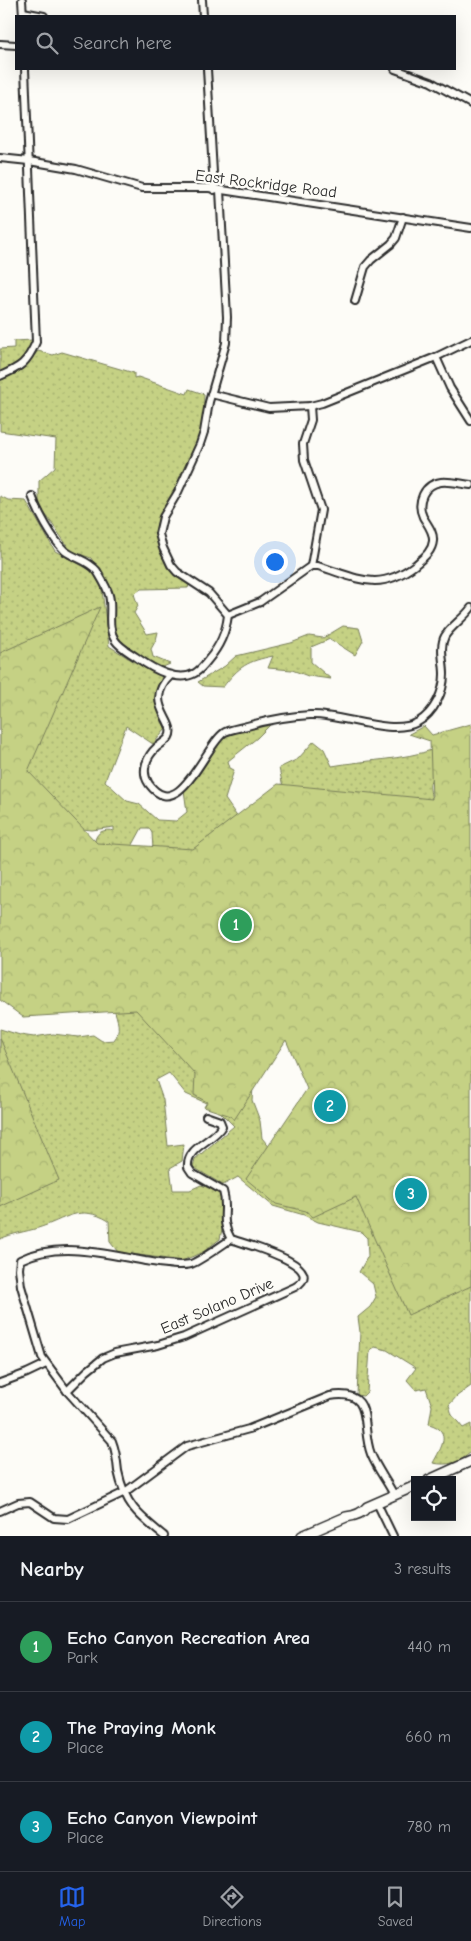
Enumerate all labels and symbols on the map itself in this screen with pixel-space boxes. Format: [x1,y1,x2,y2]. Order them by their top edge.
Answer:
street label: East Rockridge Road [194,166,338,202]
your location [262,549,288,575]
pin: 1 [220,906,252,944]
pin: 2 [314,1087,346,1125]
pin: 3 [395,1175,427,1213]
street label: East Solano Drive [158,1274,276,1338]

